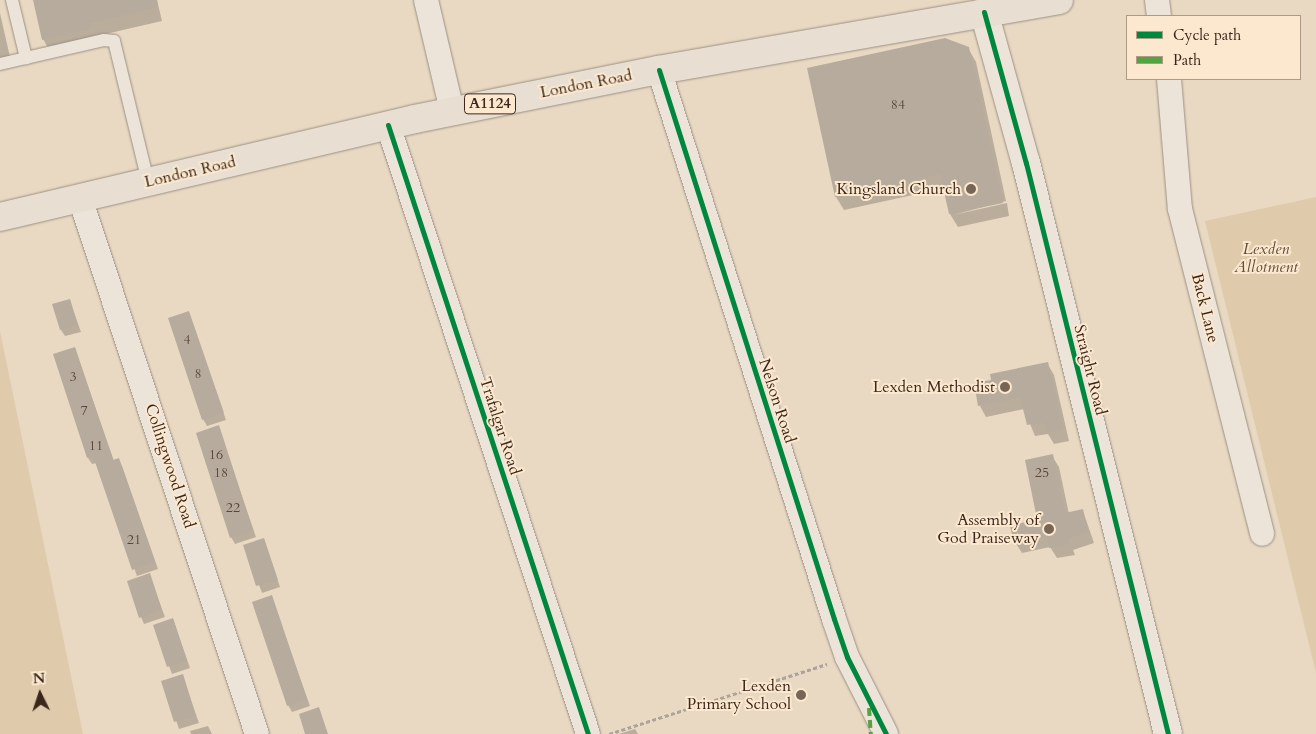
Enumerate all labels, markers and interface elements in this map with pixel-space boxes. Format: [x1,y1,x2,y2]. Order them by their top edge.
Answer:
legend [1126,15,1301,80]
text: Cycle path [1173,25,1241,45]
text: Path [1173,50,1201,70]
street label: London Road [538,66,634,102]
road number: A1124 [464,92,516,116]
house number: 84 [891,97,905,113]
street label: London Road [142,152,238,192]
place label: Kingsland Church [837,179,961,199]
marker: Kingsland Church [965,183,977,195]
park label: Lexden Allotment [1234,239,1298,277]
street label: Back Lane [1187,271,1223,345]
street label: Straight Road [1069,323,1111,417]
house number: 4 [183,332,191,348]
street label: Nelson Road [754,356,800,446]
house number: 8 [194,366,202,382]
house number: 3 [69,369,77,385]
street label: Trafalgar Road [475,375,525,477]
place label: Lexden Methodist [873,377,995,397]
marker: Lexden Methodist [999,381,1011,393]
street label: Collingwood Road [141,401,199,531]
house number: 7 [80,403,88,419]
house number: 11 [89,438,103,454]
house number: 16 [209,447,223,463]
house number: 18 [214,465,228,481]
house number: 25 [1035,465,1049,481]
house number: 22 [226,500,240,516]
place label: Assembly of God Praiseway [937,510,1039,548]
marker: Assembly of God Praiseway [1043,523,1055,535]
house number: 21 [127,532,141,548]
north arrow [15,669,65,719]
text: N [32,669,46,688]
place label: Lexden Primary School [687,676,791,714]
marker: Lexden Primary School [795,689,807,701]

